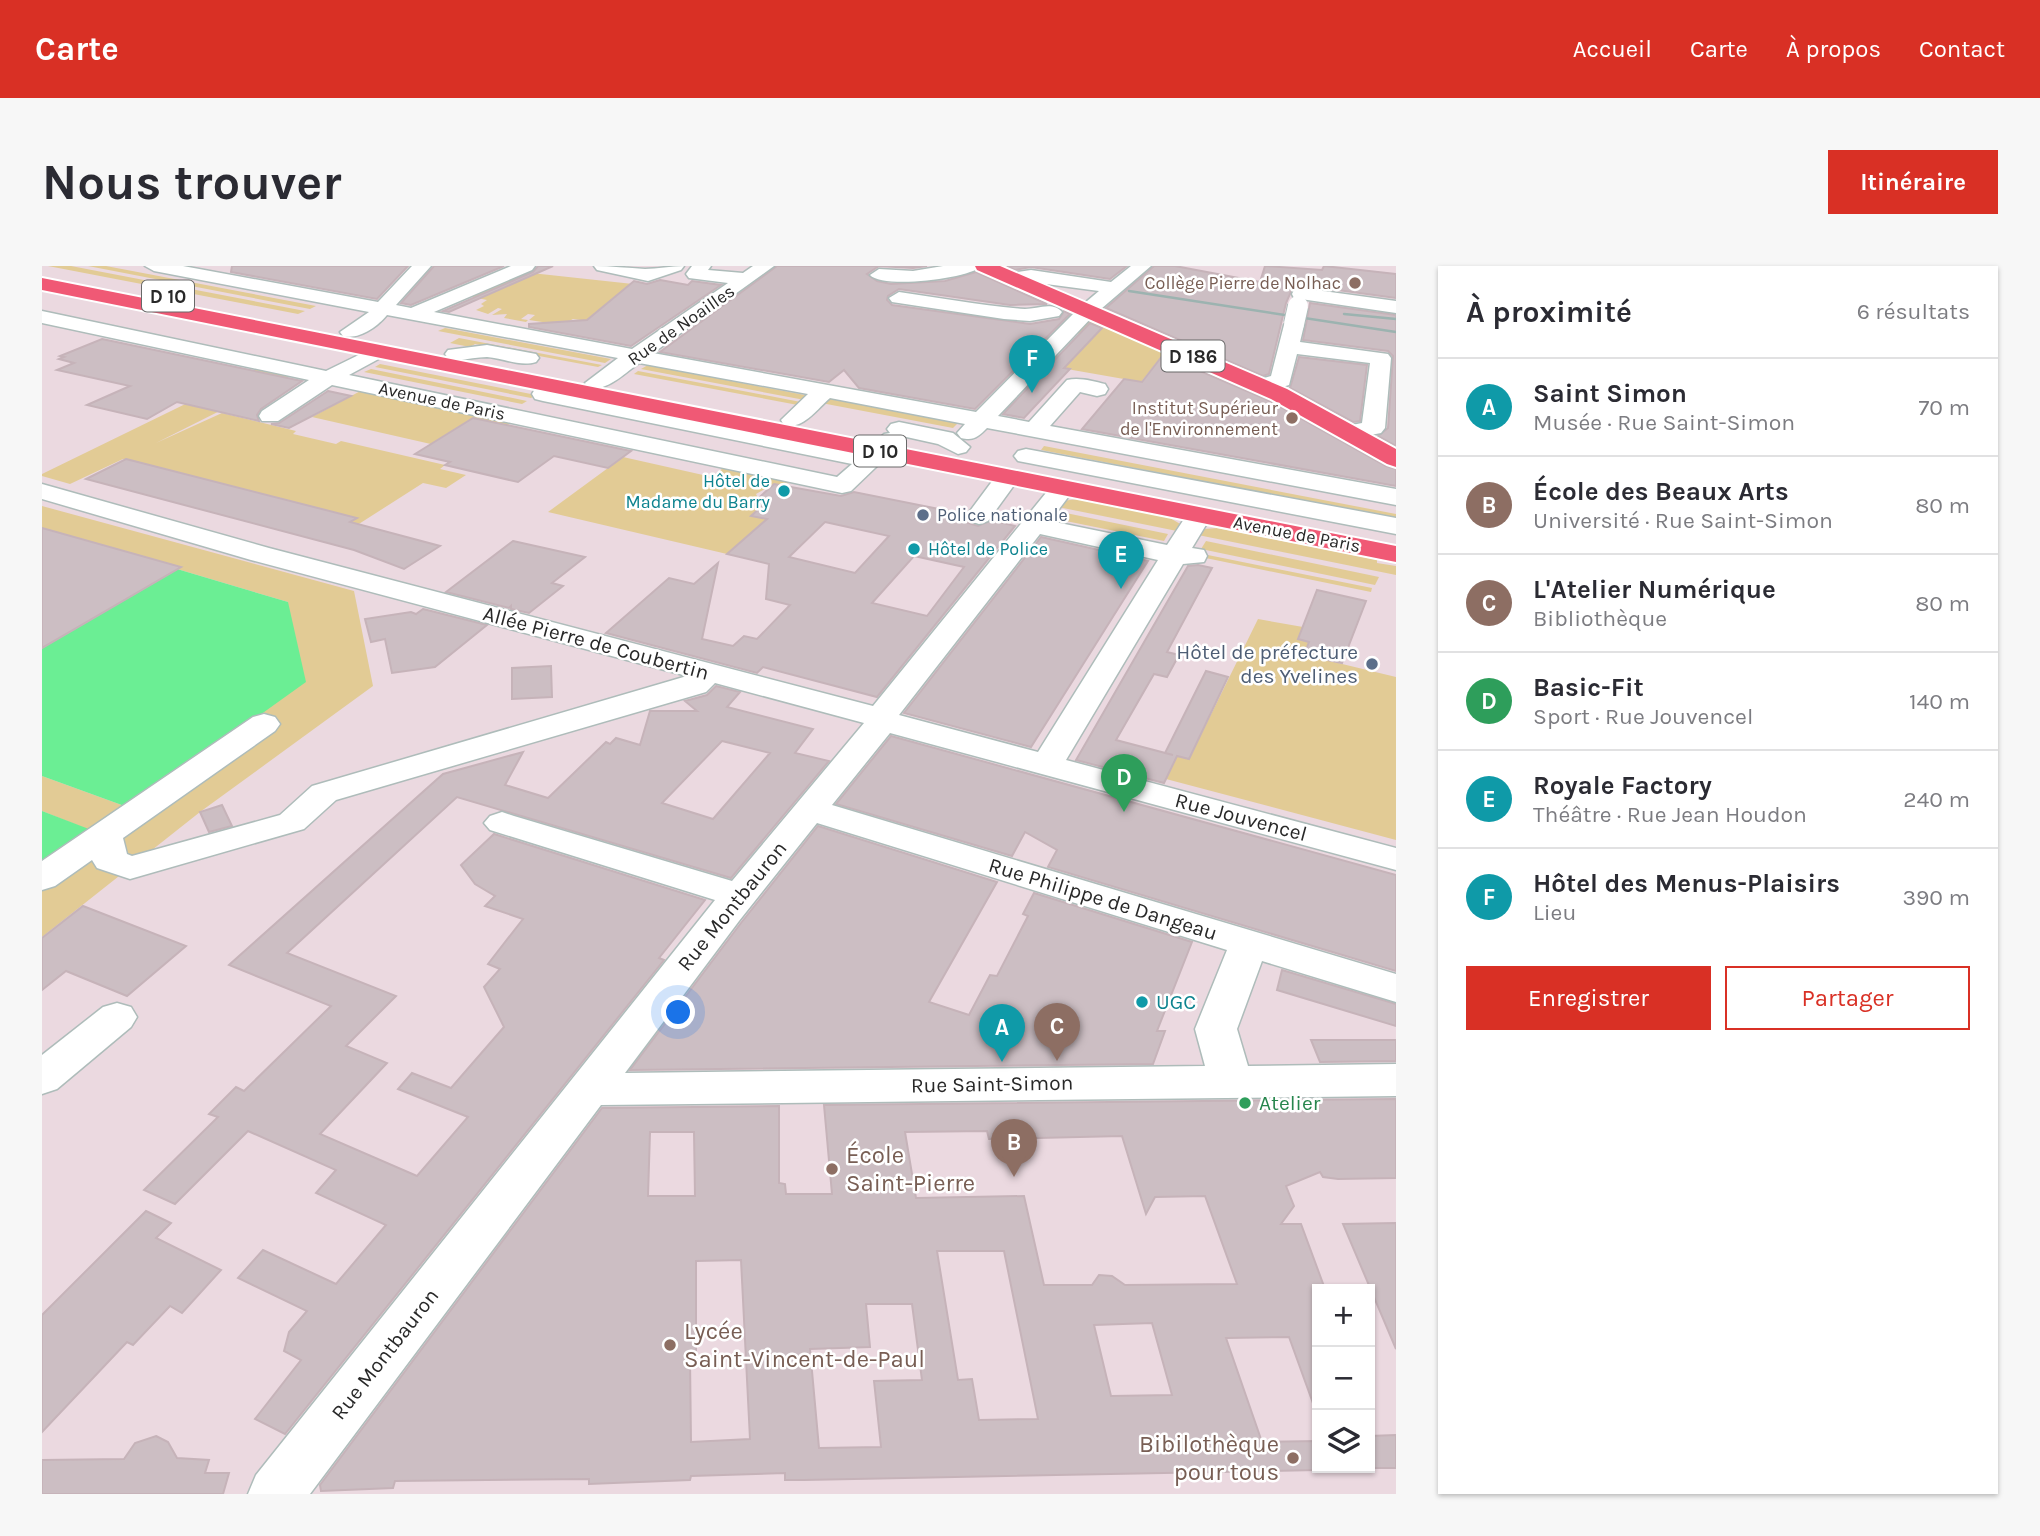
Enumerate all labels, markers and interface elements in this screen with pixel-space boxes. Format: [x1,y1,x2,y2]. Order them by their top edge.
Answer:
text: Carte [35,30,119,68]
text: Accueil [1573,35,1652,63]
text: Carte [1690,35,1748,63]
text: À propos [1786,35,1881,63]
text: Contact [1919,35,2005,63]
button: Itinéraire [1828,150,1998,214]
text: Nous trouver [42,154,342,211]
place label: Collège Pierre de Nolhac [1145,272,1341,294]
marker: Collège Pierre de Nolhac [1347,275,1363,291]
road number: D 10 [142,280,194,312]
street label: Rue de Noailles [623,280,739,370]
text: À proximité [1466,294,1632,330]
text: 6 résultats [1857,298,1970,325]
pin: F [1009,335,1055,393]
road number: D 186 [1162,340,1224,372]
street label: Avenue de Paris [377,377,507,425]
text: Saint Simon [1533,378,1687,409]
text: A [1482,394,1496,421]
text: 70 m [1919,394,1970,421]
place label: Institut Supérieur de l'Environnement [1120,397,1278,440]
text: Musée · Rue Saint-Simon [1533,409,1795,436]
marker: Institut Supérieur de l'Environnement [1284,410,1300,426]
road number: D 10 [854,435,906,466]
place label: Hôtel de Madame du Barry [626,470,771,513]
text: École des Beaux Arts [1533,476,1789,507]
marker: Hôtel de Madame du Barry [776,483,792,499]
text: B [1482,492,1496,519]
text: 80 m [1915,492,1970,519]
place label: Police nationale [937,504,1068,526]
marker: Police nationale [915,507,931,523]
text: Université · Rue Saint-Simon [1533,507,1833,534]
street label: Avenue de Paris [1232,511,1362,557]
pin: E [1098,531,1144,589]
place label: Hôtel de Police [928,538,1048,560]
marker: Hôtel de Police [906,541,922,557]
text: L'Atelier Numérique [1533,574,1776,605]
text: C [1482,590,1496,617]
text: 80 m [1915,590,1970,617]
street label: Allée Pierre de Coubertin [480,601,712,685]
text: Bibliothèque [1533,605,1667,632]
place label: Hôtel de préfecture des Yvelines [1176,640,1358,688]
marker: Hôtel de préfecture des Yvelines [1364,656,1380,672]
text: Basic-Fit [1533,672,1644,703]
text: D [1481,688,1497,715]
text: 140 m [1909,688,1970,715]
text: Sport · Rue Jouvencel [1533,703,1753,730]
pin: D [1101,754,1147,812]
text: Royale Factory [1533,770,1712,801]
text: E [1482,786,1496,813]
text: 240 m [1903,786,1970,813]
street label: Rue Jouvencel [1172,788,1310,846]
text: Théâtre · Rue Jean Houdon [1533,801,1807,828]
street label: Rue Montbauron [672,836,792,976]
street label: Rue Philippe de Dangeau [986,853,1220,945]
text: Hôtel des Menus-Plaisirs [1533,868,1840,899]
text: F [1483,884,1495,911]
text: 390 m [1902,884,1970,911]
text: Lieu [1533,899,1576,926]
button: Enregistrer [1466,966,1711,1030]
button: Partager [1725,966,1970,1030]
place label: UGC [1156,990,1196,1014]
marker: UGC [1134,994,1150,1010]
your location [661,995,695,1029]
pin: C [1034,1003,1080,1061]
pin: A [979,1004,1025,1062]
street label: Rue Saint-Simon [911,1071,1073,1097]
place label: Atelier [1259,1091,1321,1115]
marker: Atelier [1237,1095,1253,1111]
pin: B [991,1119,1037,1177]
place label: École Saint-Pierre [846,1140,975,1197]
marker: École Saint-Pierre [824,1161,840,1177]
street label: Rue Montbauron [326,1284,444,1424]
map controls [1312,1284,1375,1473]
button: + [1312,1284,1375,1347]
place label: Lycée Saint-Vincent-de-Paul [684,1317,925,1373]
marker: Lycée Saint-Vincent-de-Paul [662,1337,678,1353]
button: − [1312,1347,1375,1410]
button: layers [1312,1410,1375,1473]
place label: Bibilothèque pour tous [1139,1430,1279,1486]
marker: Bibilothèque pour tous [1285,1450,1301,1466]

